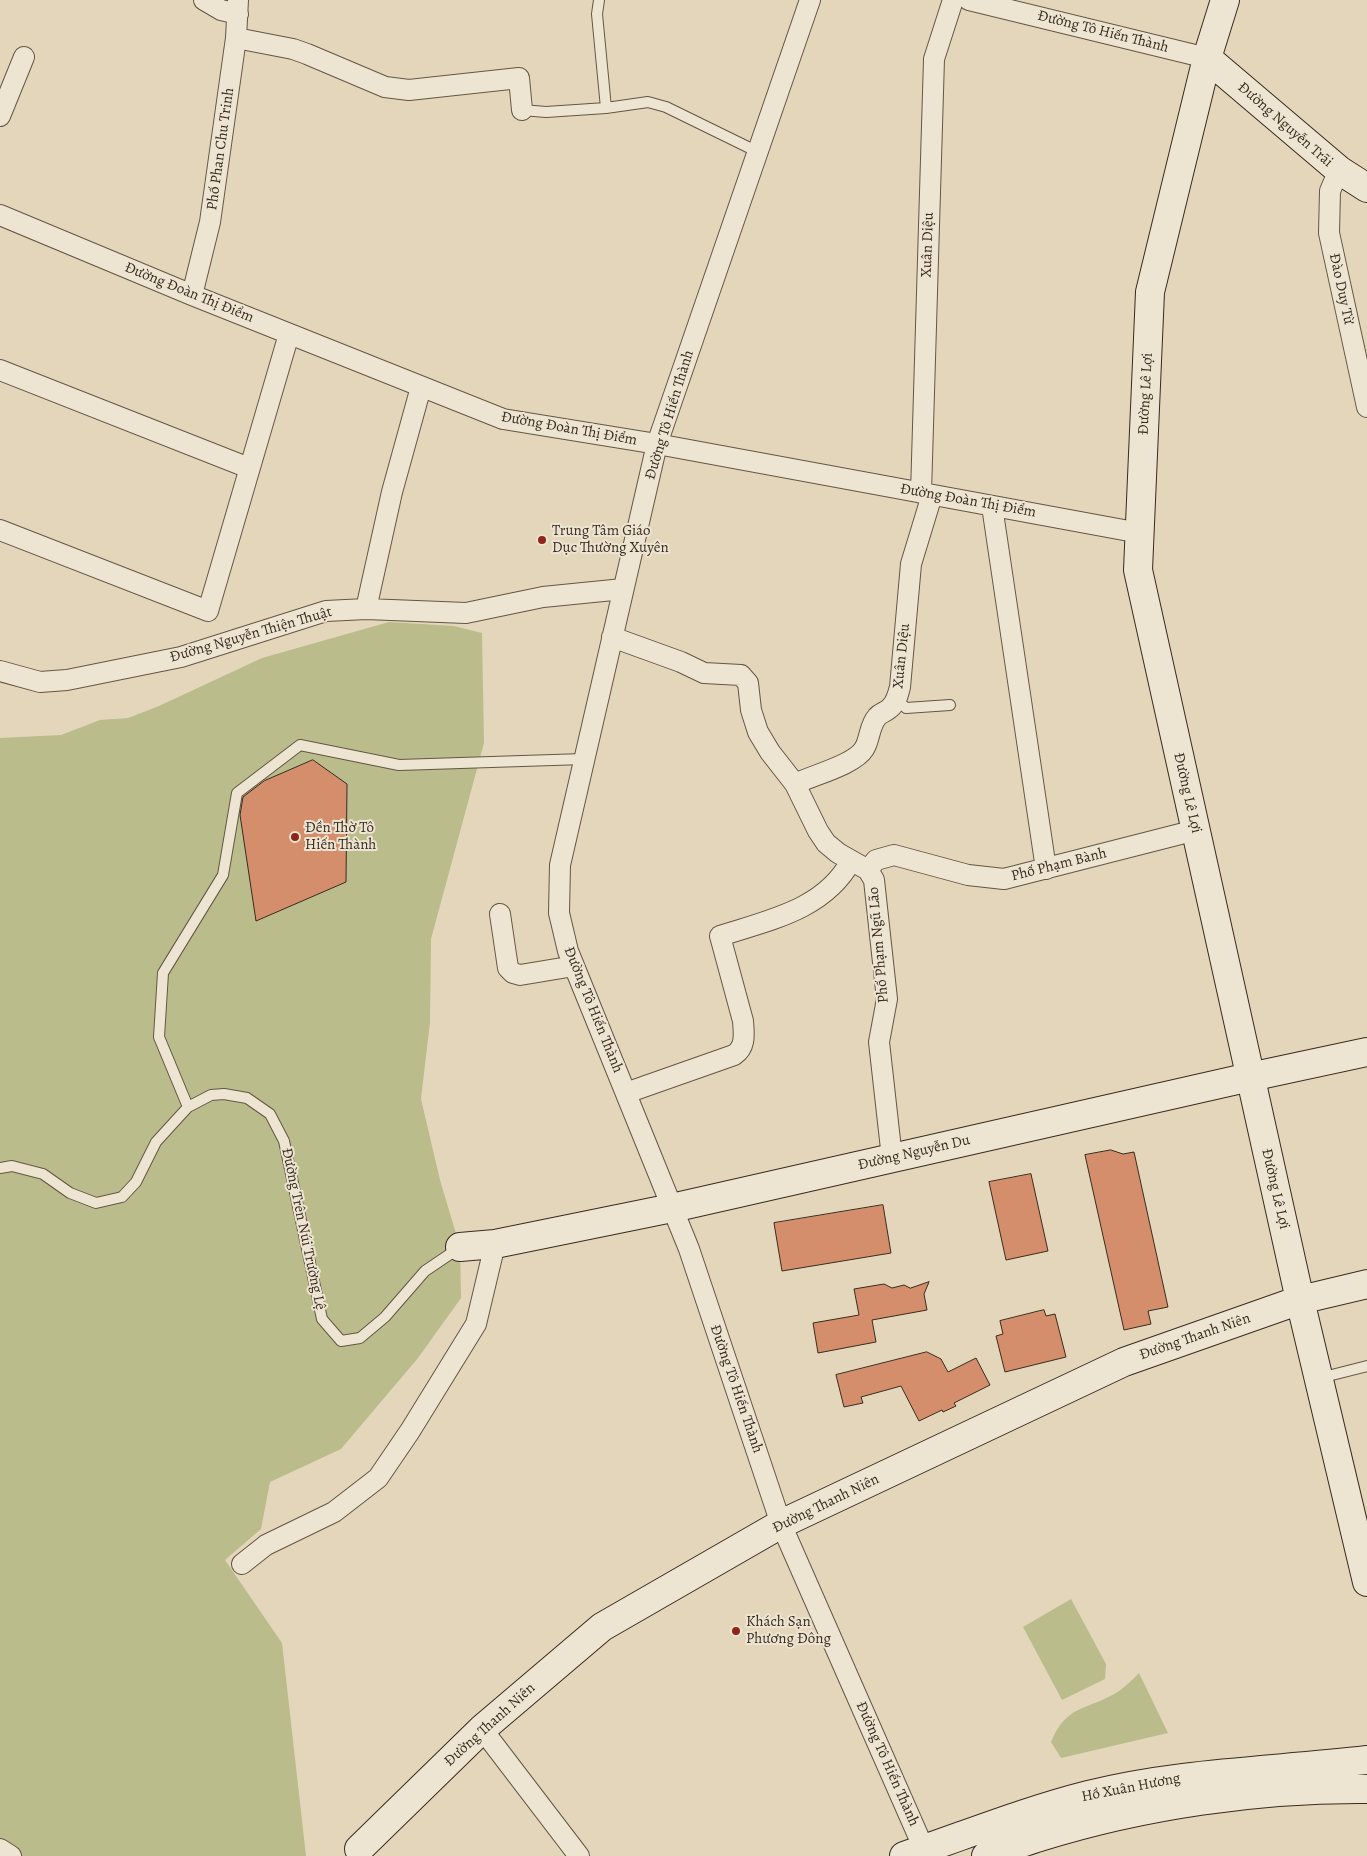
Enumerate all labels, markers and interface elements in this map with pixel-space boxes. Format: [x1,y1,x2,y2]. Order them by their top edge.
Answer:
street label: Đường Tô Hiến Thành [1036,7,1170,57]
street label: Đường Nguyễn Trãi [1234,79,1336,171]
street label: Phố Phan Chu Trinh [203,87,239,211]
street label: Xuân Diệu [918,212,938,278]
street label: Đào Duy Từ [1325,252,1357,326]
street label: Đường Đoàn Thị Điểm [122,259,256,327]
street label: Đường Tô Hiến Thành [642,348,698,482]
street label: Đường Lê Lợi [1135,352,1157,436]
street label: Đường Đoàn Thị Điểm [500,408,638,450]
street label: Đường Đoàn Thị Điểm [899,480,1037,522]
place label: Trung Tâm Giáo Dục Thường Xuyên [552,522,669,557]
marker: Trung Tâm Giáo Dục Thường Xuyên [536,534,548,546]
street label: Đường Nguyễn Thiện Thuật [168,603,334,667]
street label: Xuân Diệu [890,623,914,689]
street label: Đường Lê Lợi [1169,751,1205,835]
place label: Đền Thờ Tô Hiến Thành [305,819,376,854]
marker: Đền Thờ Tô Hiến Thành [289,831,301,843]
street label: Phố Phạm Bành [1009,844,1109,886]
street label: Phố Phạm Ngũ Lão [865,886,893,1004]
street label: Đường Tô Hiến Thành [559,944,627,1076]
street label: Đường Nguyễn Du [856,1131,972,1175]
street label: Đường Trên Núi Trường Lệ [277,1146,329,1312]
street label: Đường Lê Lợi [1257,1147,1293,1231]
street label: Đường Thanh Niên [1137,1310,1253,1364]
street label: Đường Tô Hiến Thành [706,1322,766,1456]
street label: Đường Thanh Niên [770,1470,882,1538]
place label: Khách Sạn Phương Đông [746,1613,831,1648]
marker: Khách Sạn Phương Đông [730,1625,742,1637]
street label: Đường Thanh Niên [441,1679,539,1771]
street label: Đường Tô Hiến Thành [851,1699,923,1829]
street label: Hồ Xuân Hương [1080,1770,1182,1806]

